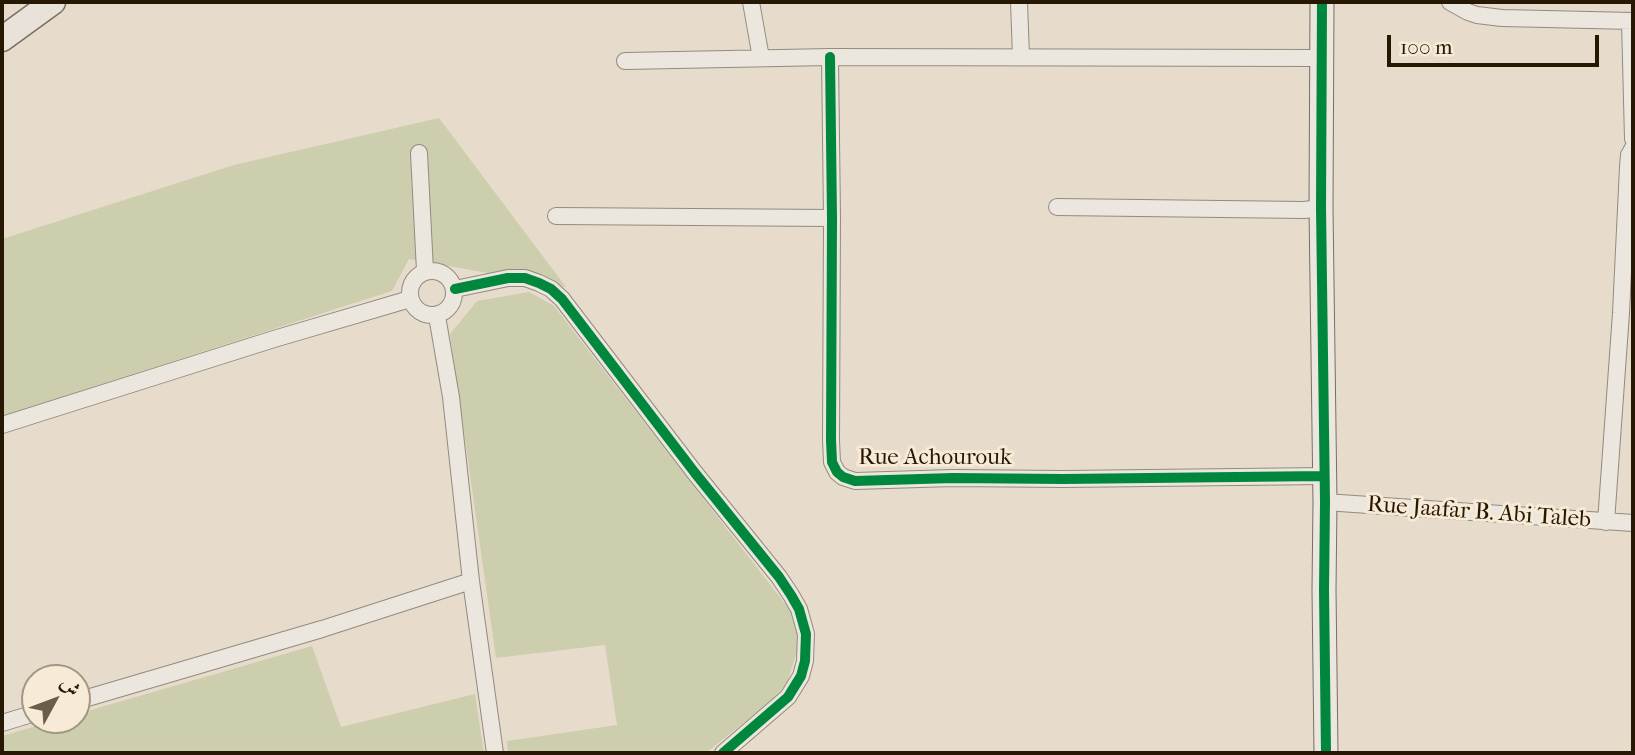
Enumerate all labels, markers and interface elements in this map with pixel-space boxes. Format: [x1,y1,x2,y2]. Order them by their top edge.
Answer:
scale bar [1390,21,1602,65]
text: 100 m [1400,35,1453,59]
street label: Rue Achourouk [858,444,1012,472]
street label: Rue Jaafar B. Abi Taleb [1366,491,1592,535]
north arrow [21,664,91,734]
text: ش [56,672,85,701]

